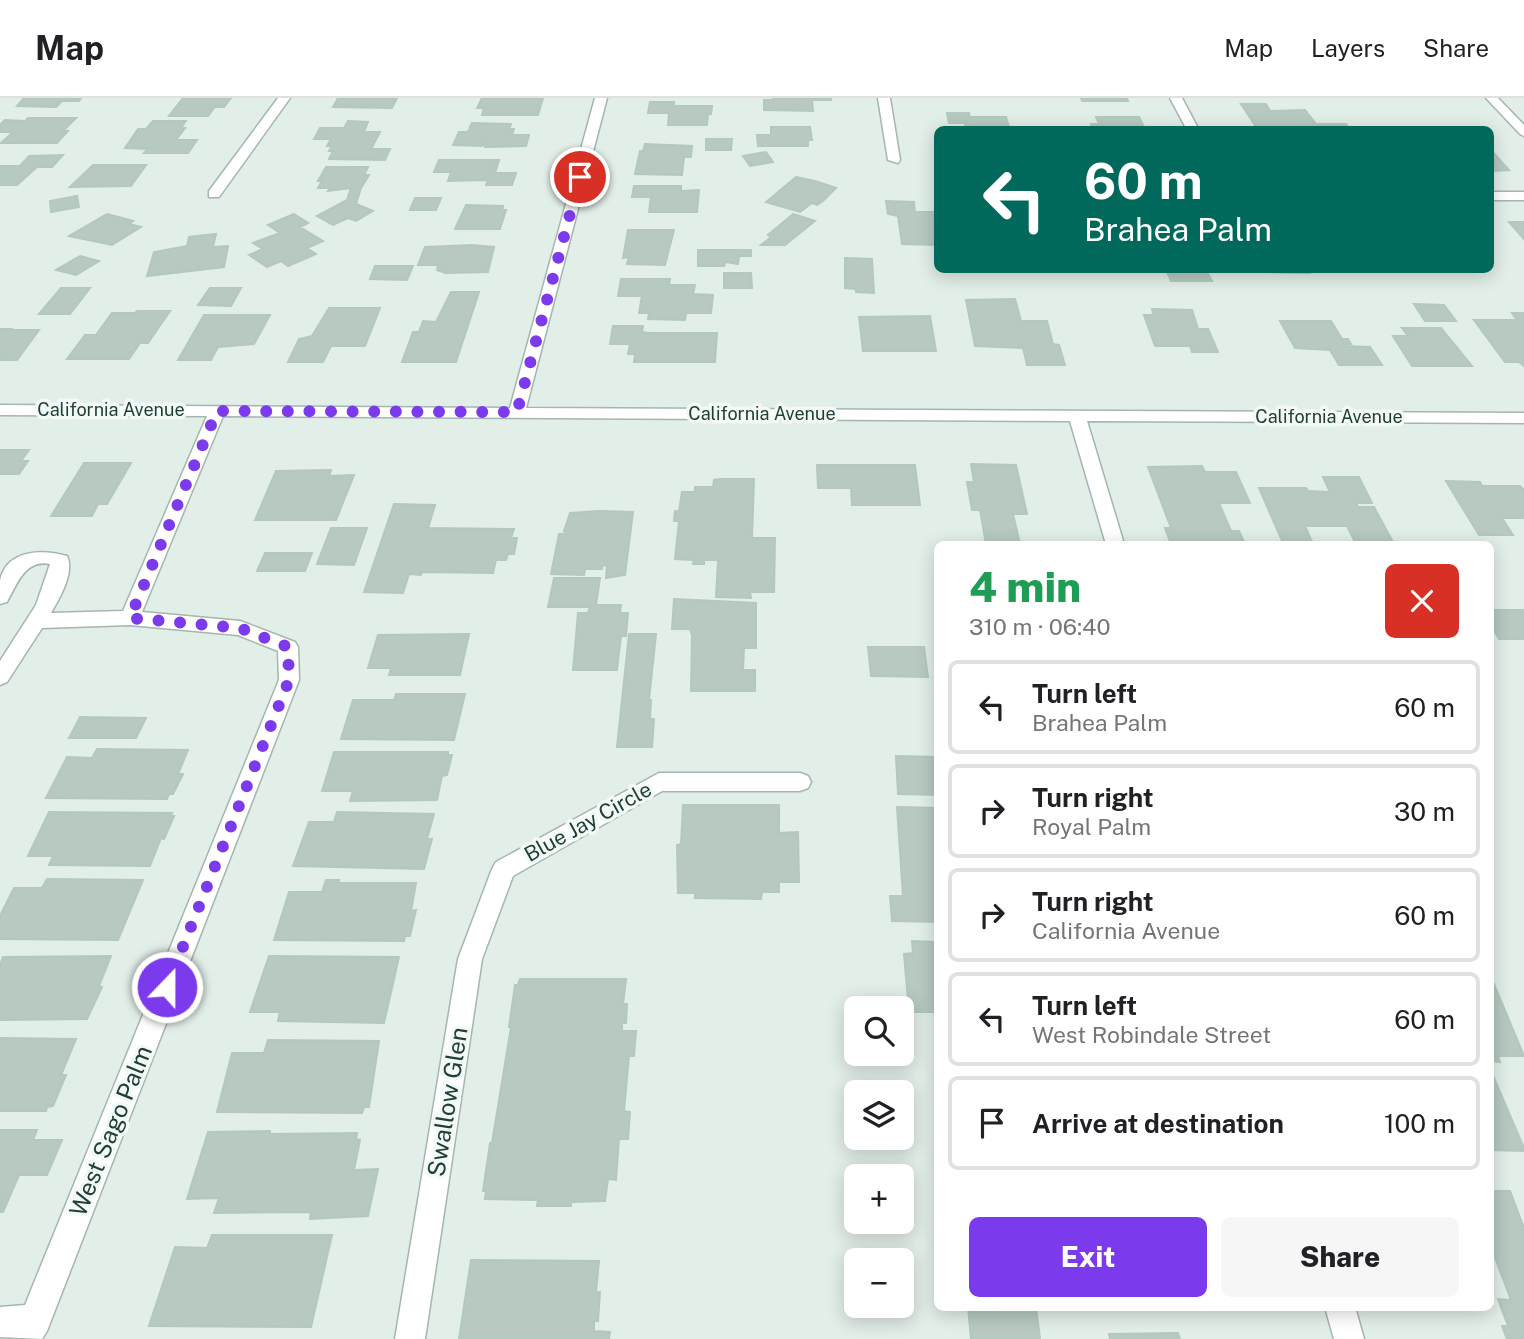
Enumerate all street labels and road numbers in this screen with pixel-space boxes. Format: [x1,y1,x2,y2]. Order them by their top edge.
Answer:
street label: California Avenue [37,399,185,420]
street label: California Avenue [688,403,836,424]
street label: California Avenue [1255,406,1403,427]
street label: Blue Jay Circle [520,776,656,867]
street label: Swallow Glen [421,1025,473,1179]
street label: West Sago Palm [63,1041,157,1220]

